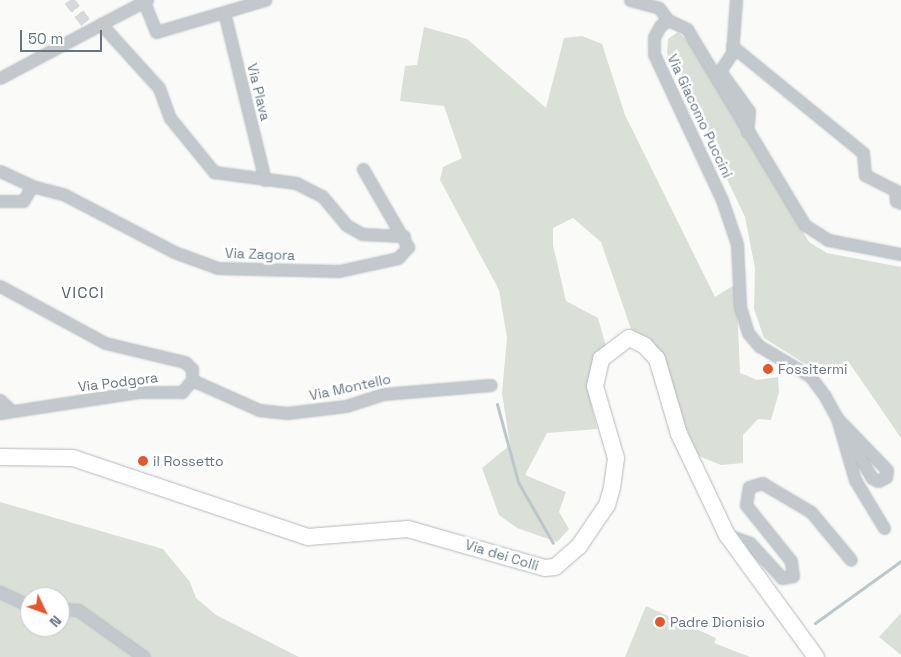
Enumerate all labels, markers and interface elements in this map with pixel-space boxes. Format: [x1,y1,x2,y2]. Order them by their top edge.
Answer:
scale bar [22,20,105,52]
text: 50 m [28,29,63,48]
street label: Via Giacomo Puccini [664,51,736,181]
street label: Via Plava [244,62,274,122]
street label: Via Zagora [225,244,295,264]
district label: VICCI [61,283,105,303]
place label: Fossitermi [778,361,848,377]
marker: Fossitermi [762,363,774,375]
street label: Via Podgora [77,369,159,395]
street label: Via Montello [308,370,392,404]
place label: il Rossetto [153,453,224,469]
marker: il Rossetto [137,455,149,467]
street label: Via dei Colli [463,536,541,574]
north arrow [20,587,70,637]
text: N [46,612,65,631]
place label: Padre Dionisio [670,614,765,630]
marker: Padre Dionisio [654,616,666,628]

